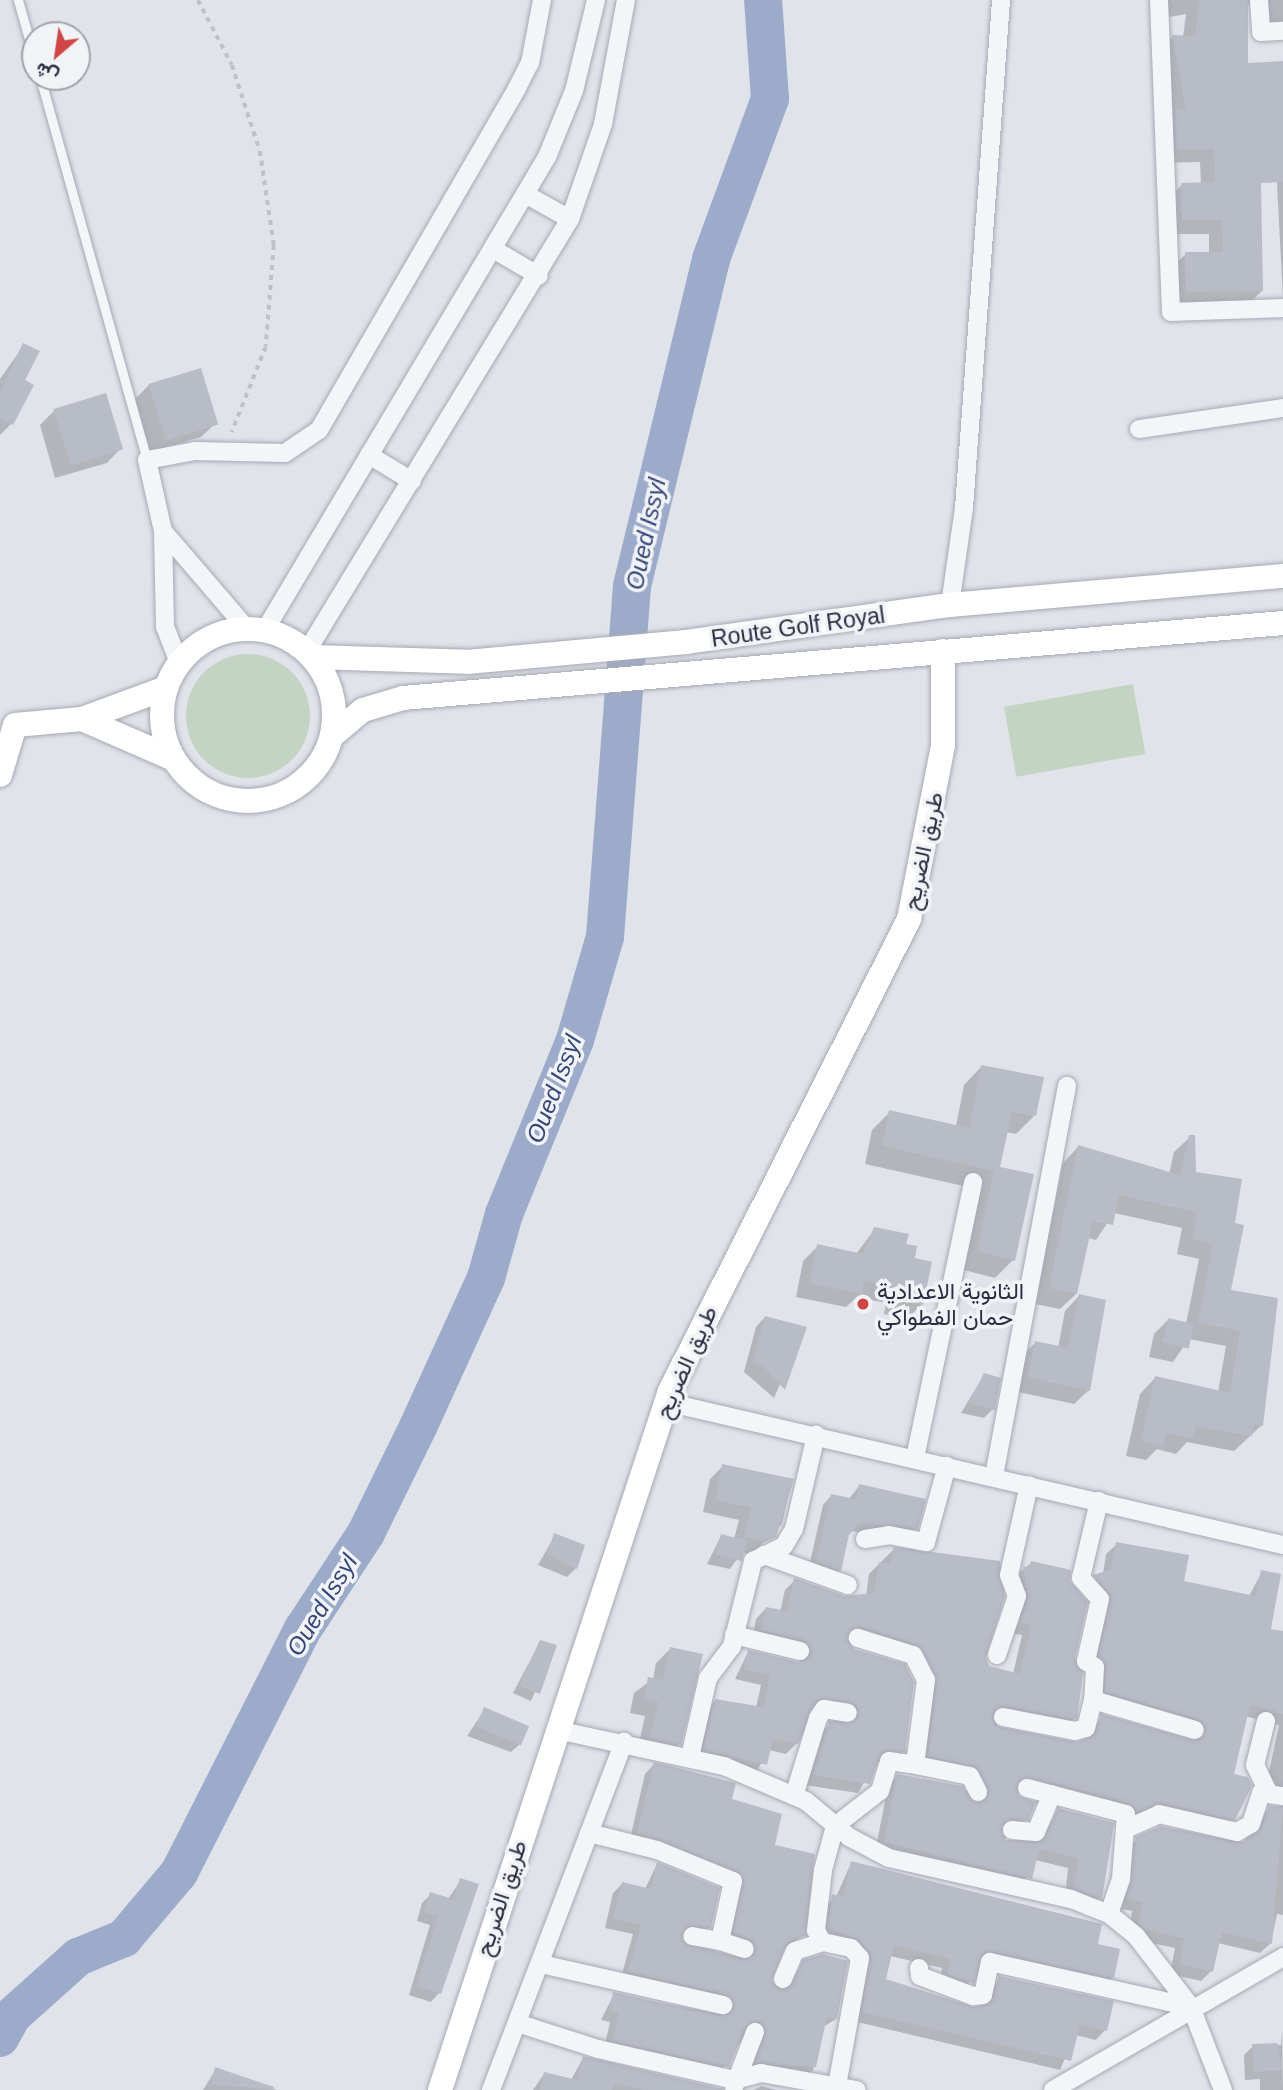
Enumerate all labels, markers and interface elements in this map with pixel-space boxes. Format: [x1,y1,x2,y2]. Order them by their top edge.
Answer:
north arrow [21,21,91,91]
text: ش [31,58,62,88]
water label: Oued Issyl [620,476,672,592]
street label: Route Golf Royal [709,601,887,653]
street label: طريق الضريح [897,789,949,913]
water label: Oued Issyl [520,1031,588,1147]
place label: الثانوية الاعدادية حمان الفطواكي [877,1277,1024,1331]
marker: الثانوية الاعدادية حمان الفطواكي [855,1296,871,1312]
street label: طريق الضريح [649,1302,723,1422]
water label: Oued Issyl [280,1549,364,1661]
street label: طريق الضريح [469,1837,533,1959]

